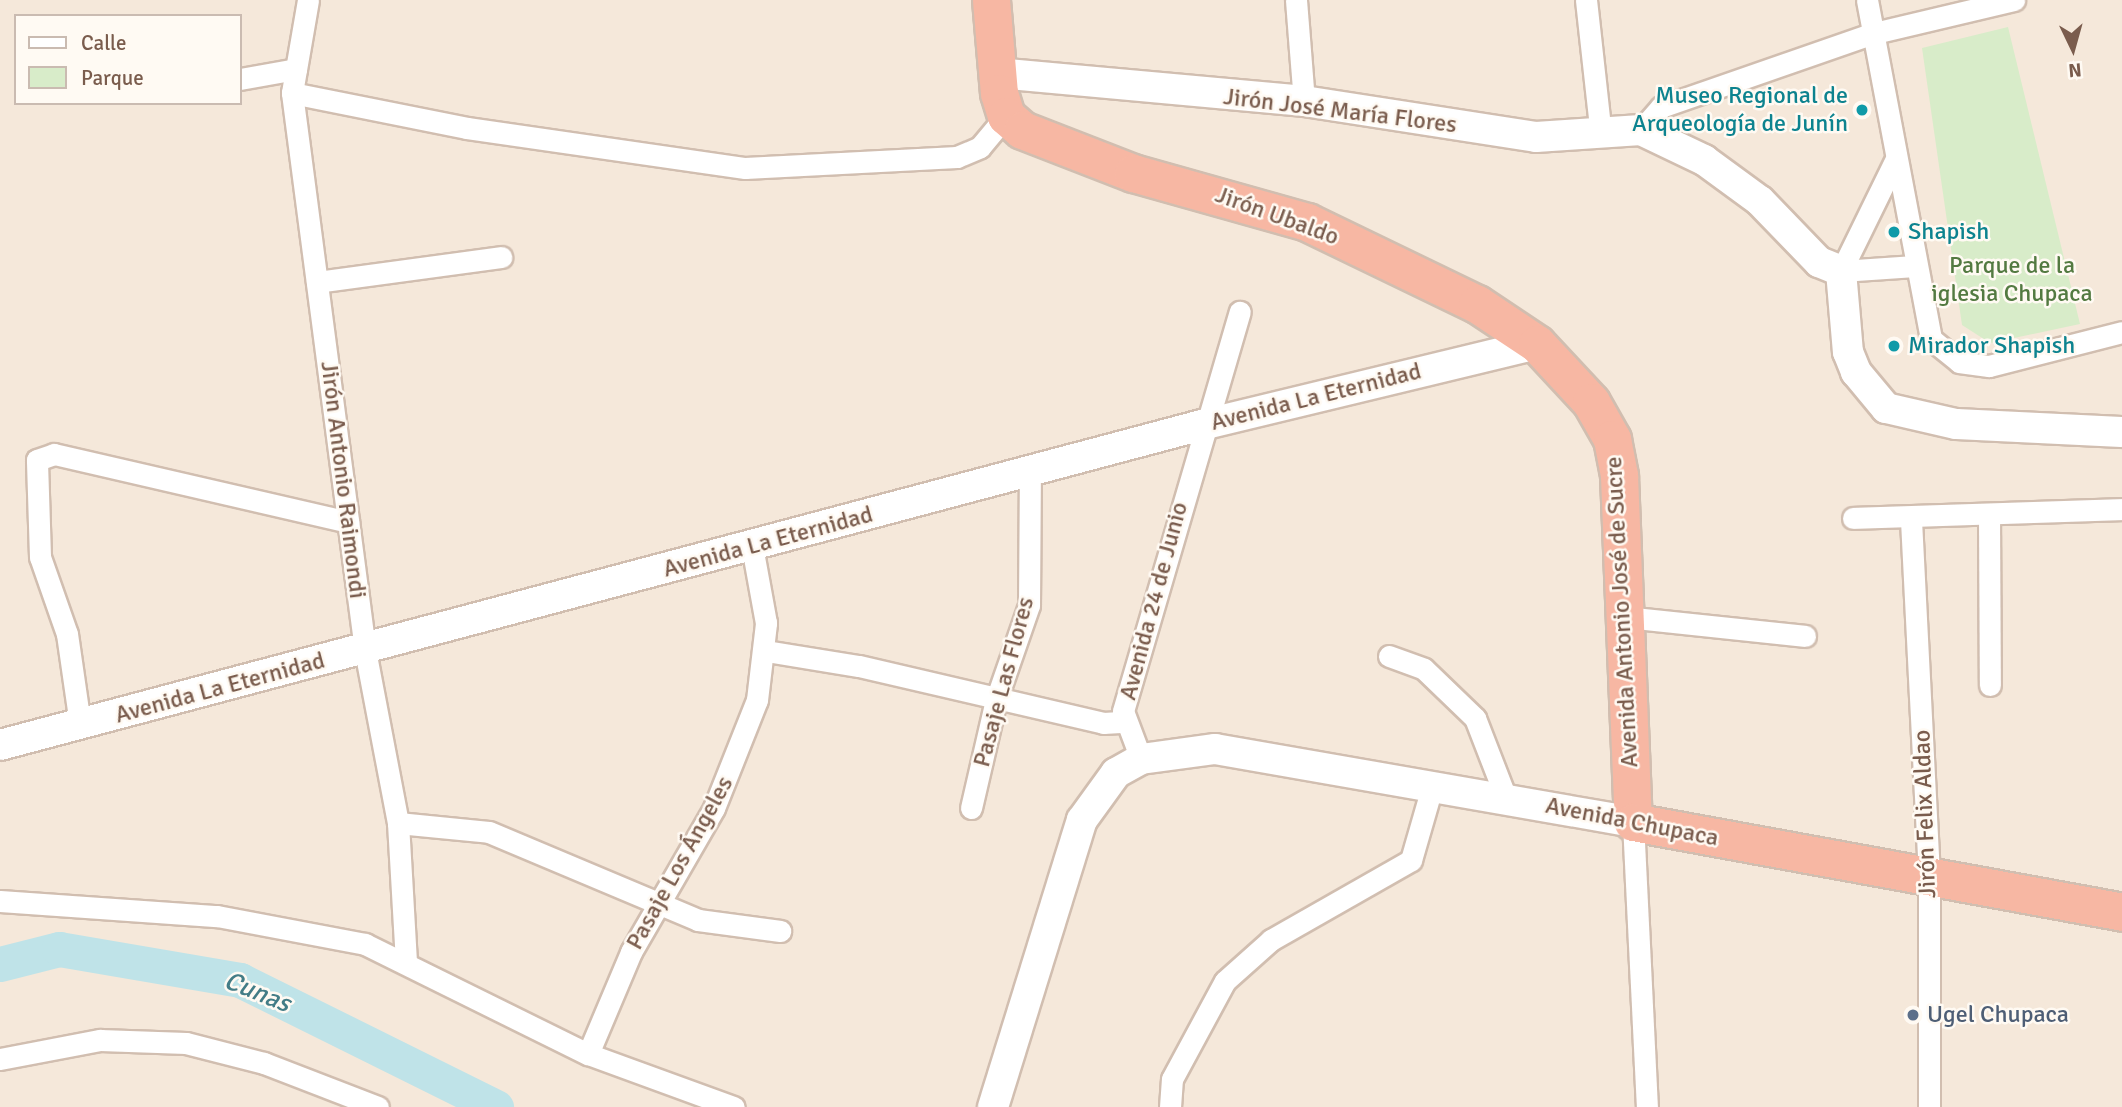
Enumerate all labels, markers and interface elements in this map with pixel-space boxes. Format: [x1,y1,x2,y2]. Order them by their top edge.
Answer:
legend [14,14,242,105]
north arrow [2038,14,2108,84]
text: Calle [81,30,127,56]
text: N [2067,57,2082,82]
text: Parque [81,65,144,91]
street label: Jirón José María Flores [1222,82,1458,140]
place label: Museo Regional de Arqueología de Junín [1632,82,1848,138]
marker: Museo Regional de Arqueología de Junín [1854,102,1870,118]
street label: Jirón Ubaldo [1211,180,1343,252]
place label: Shapish [1908,218,1989,246]
marker: Shapish [1886,224,1902,240]
park label: Parque de la iglesia Chupaca [1931,252,2093,308]
place label: Mirador Shapish [1908,332,2075,360]
marker: Mirador Shapish [1886,338,1902,354]
street label: Avenida La Eternidad [1208,357,1424,437]
street label: Jirón Antonio Raimondi [314,360,372,600]
street label: Avenida Antonio José de Sucre [1599,456,1645,768]
street label: Avenida 24 de Junio [1114,499,1194,703]
street label: Avenida La Eternidad [660,500,876,584]
street label: Pasaje Las Flores [967,594,1041,770]
street label: Avenida La Eternidad [112,646,328,730]
street label: Jirón Felix Aldao [1908,729,1942,899]
street label: Pasaje Los Ángeles [620,771,740,955]
street label: Avenida Chupaca [1543,791,1721,853]
water label: Cunas [219,966,295,1020]
place label: Ugel Chupaca [1927,1001,2069,1029]
marker: Ugel Chupaca [1905,1007,1921,1023]

